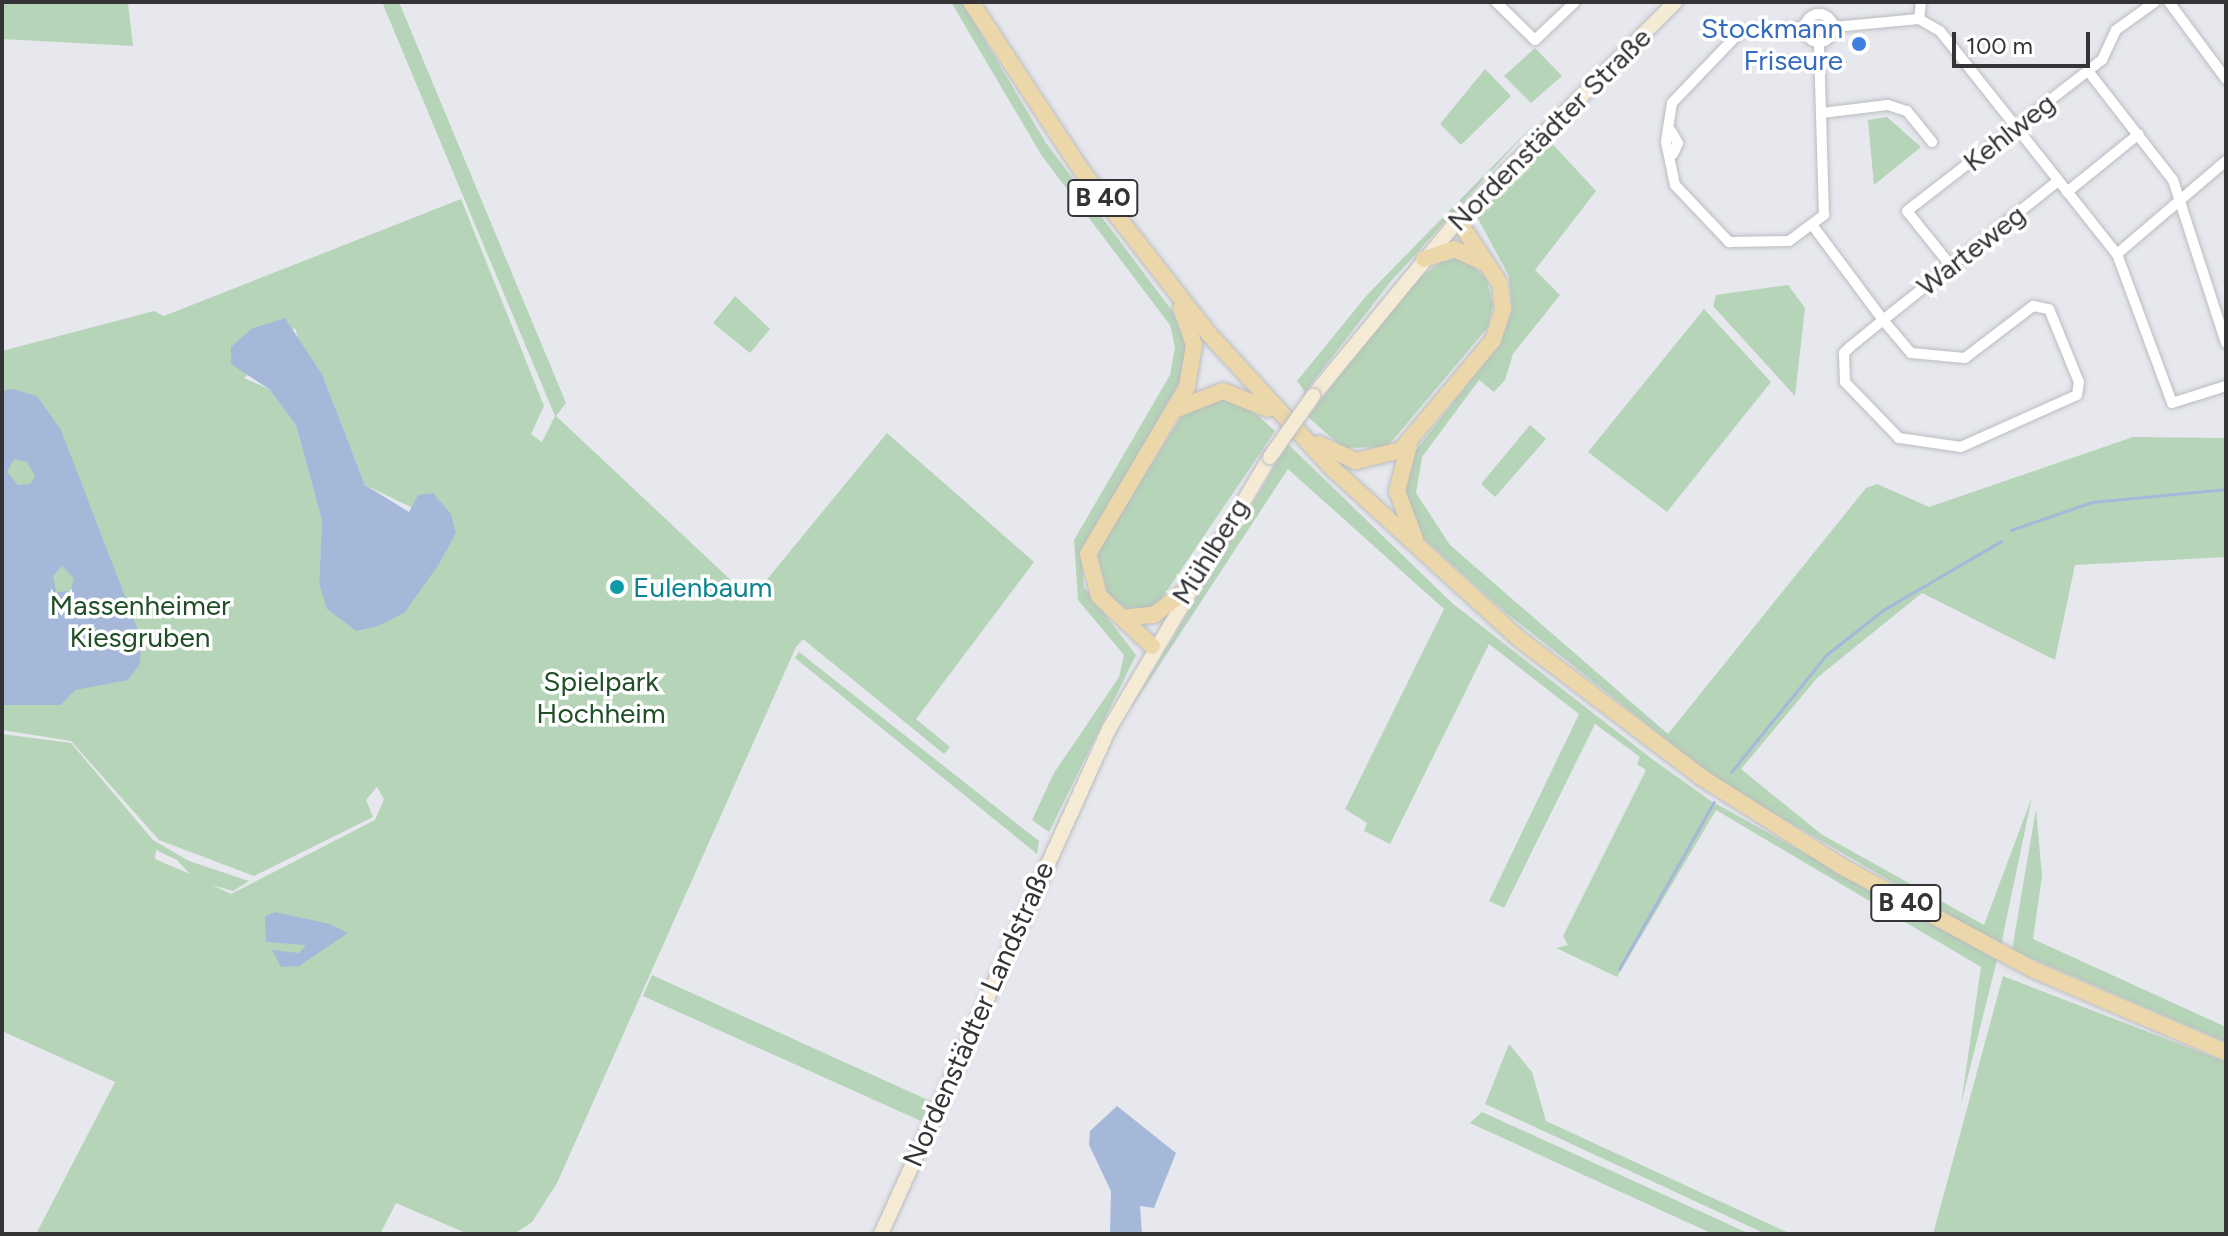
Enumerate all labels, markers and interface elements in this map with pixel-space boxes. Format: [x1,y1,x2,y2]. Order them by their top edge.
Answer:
place label: Stockmann Friseure [1701,11,1843,77]
scale bar [1956,16,2094,66]
street label: Nordenstädter Straße [1440,20,1658,238]
text: 100 m [1966,31,2033,60]
marker: Stockmann Friseure [1850,35,1868,53]
street label: Kehlweg [1956,86,2062,178]
road number: B 40 [1067,176,1139,220]
street label: Warteweg [1910,197,2032,303]
street label: Mühlberg [1164,492,1256,610]
place label: Eulenbaum [633,570,772,604]
marker: Eulenbaum [608,578,626,596]
park label: Massenheimer Kiesgruben [50,588,230,654]
park label: Spielpark Hochheim [536,664,666,730]
street label: Nordenstädter Landstraße [895,856,1061,1172]
road number: B 40 [1870,881,1942,925]

